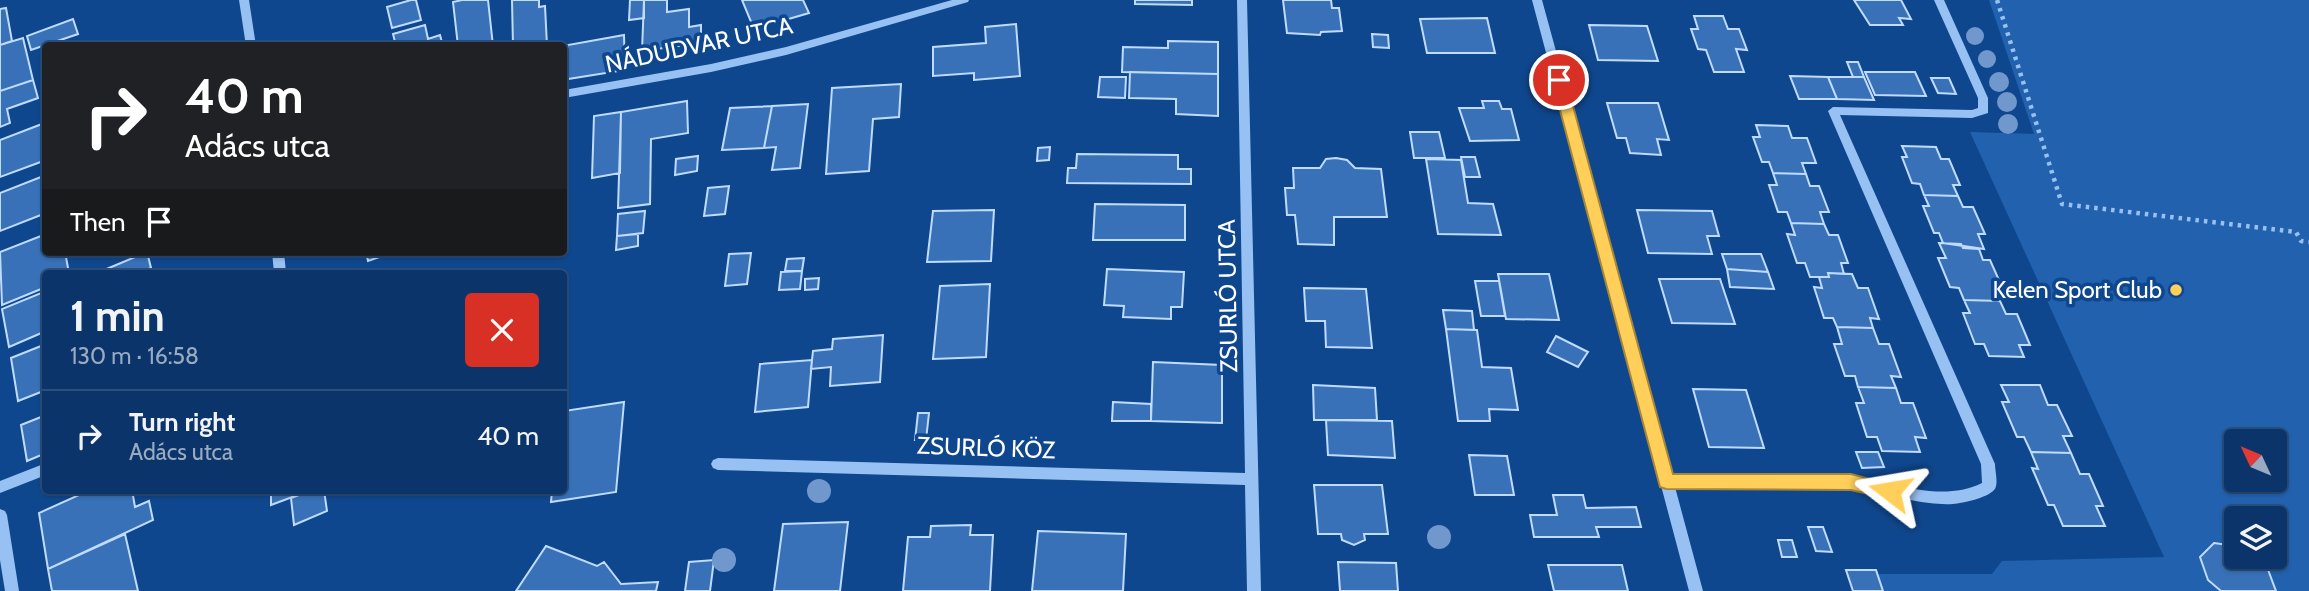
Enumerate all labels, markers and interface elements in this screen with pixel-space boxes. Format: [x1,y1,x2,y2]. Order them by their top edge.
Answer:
street label: NÁDUDVAR UTCA [603,10,795,79]
pin [1529,50,1589,110]
icon: arrive [1540,61,1578,99]
text: 40 m [185,66,304,125]
icon: right [70,70,161,161]
text: Adács utca [185,126,330,165]
icon: arrive [140,203,178,241]
text: Then [70,206,126,238]
street label: ZSURLÓ UTCA [1212,219,1243,373]
place label: Kelen Sport Club [1992,275,2162,304]
marker: Kelen Sport Club [2168,282,2184,298]
text: 1 min [70,290,165,342]
button: close [465,293,539,367]
text: 130 m · 16:58 [70,342,199,370]
text: Turn right [129,406,235,438]
icon: right [70,417,108,455]
text: 40 m [477,420,539,452]
north arrow [2224,429,2287,492]
map controls [2224,429,2287,569]
street label: ZSURLÓ KÖZ [916,431,1057,464]
text: Adács utca [129,438,233,466]
position arrow [1853,454,1927,528]
button: layers [2224,506,2287,569]

